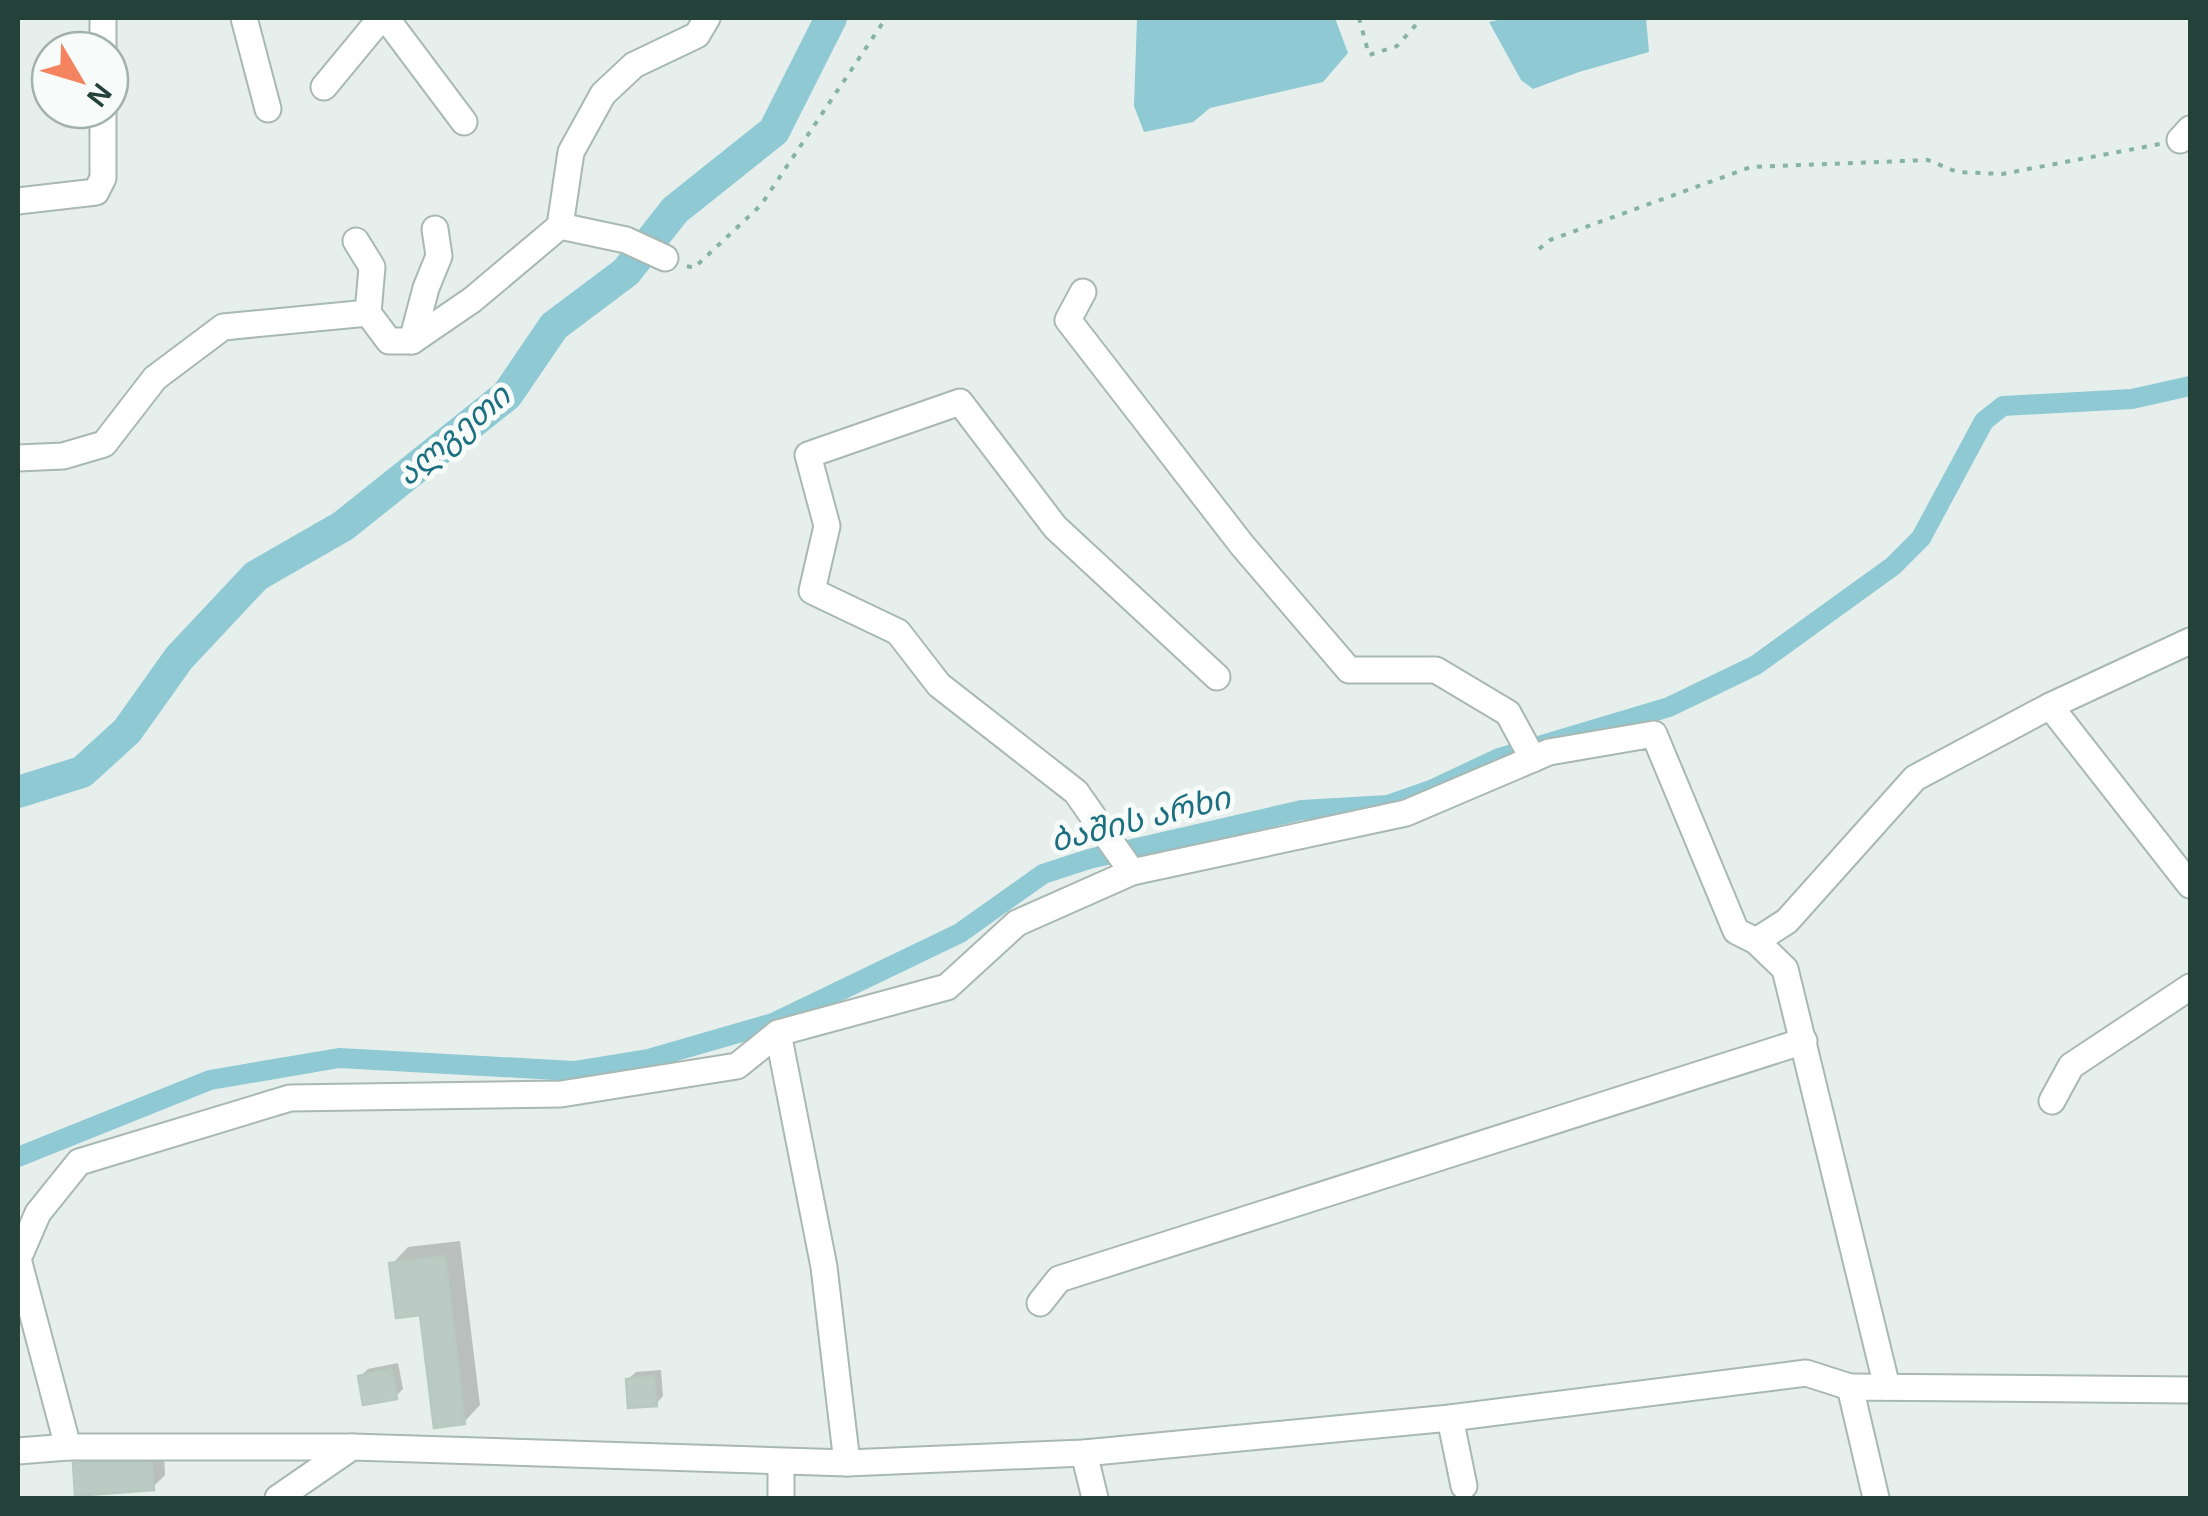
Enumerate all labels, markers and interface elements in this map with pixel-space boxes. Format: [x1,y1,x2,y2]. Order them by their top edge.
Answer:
north arrow [30,30,130,130]
text: N [81,78,118,113]
water label: ალგეთი [389,376,519,493]
water label: ბაშის არხი [1046,779,1235,859]

